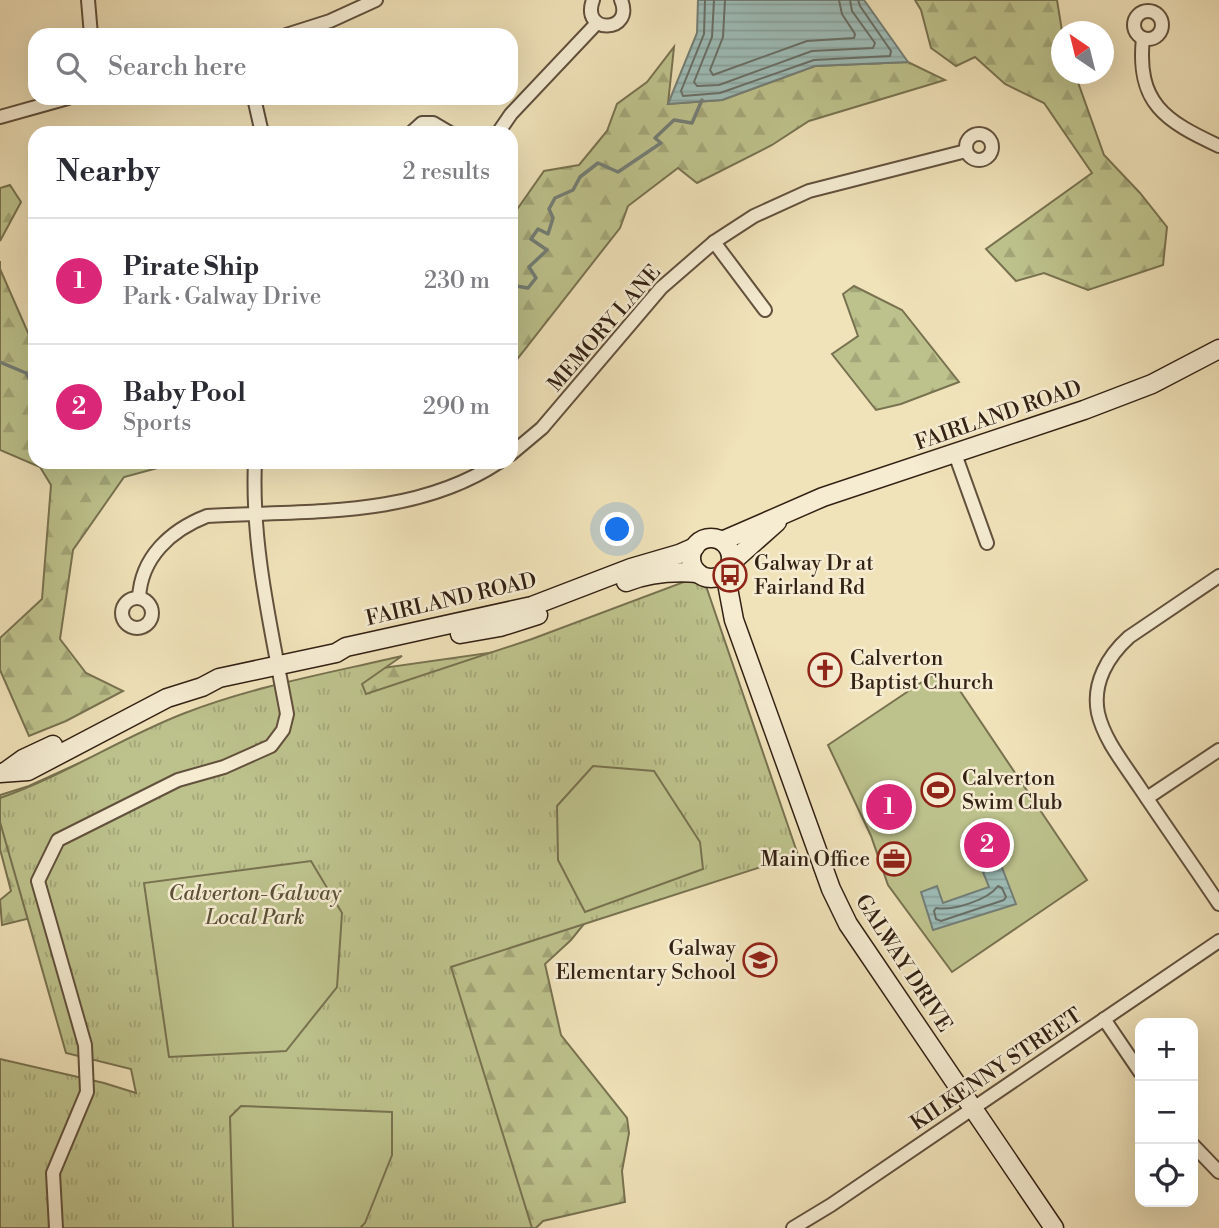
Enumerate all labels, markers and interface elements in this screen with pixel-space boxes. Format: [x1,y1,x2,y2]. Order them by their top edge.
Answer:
north arrow [1051,21,1114,84]
search box [28,28,518,105]
icon: search [52,48,90,86]
text: Search here [108,51,247,83]
text: Nearby [56,153,160,191]
text: 2 results [403,158,490,186]
text: Pirate Ship [123,251,260,283]
street label: MEMORY LANE [543,260,667,397]
text: 1 [73,267,85,295]
text: 230 m [424,267,490,295]
text: Park · Galway Drive [123,283,321,311]
street label: FAIRLAND ROAD [912,375,1085,457]
text: Baby Pool [123,377,246,409]
text: 2 [72,393,86,421]
text: 290 m [423,393,490,421]
text: Sports [123,409,191,437]
your location [600,512,634,546]
place label: Galway Dr at Fairland Rd [754,551,874,601]
bus stop icon: Galway Dr at Fairland Rd [711,556,749,594]
street label: FAIRLAND ROAD [363,568,539,632]
place label: Calverton Baptist Church [849,646,994,696]
church icon: Calverton Baptist Church [806,651,844,689]
place label: Calverton Swim Club [962,766,1062,816]
sports icon: Calverton Swim Club [919,771,957,809]
pin: 1 [866,781,912,833]
pin: 2 [964,819,1010,871]
office icon: Main Office [875,840,913,878]
place label: Main Office [761,847,870,873]
park label: Calverton-Galway Local Park [169,881,342,931]
street label: GALWAY DRIVE [849,890,957,1037]
place label: Galway Elementary School [556,936,737,986]
school or university icon: Galway Elementary School [741,941,779,979]
street label: KILKENNY STREET [906,1003,1087,1137]
map controls [1135,1018,1198,1207]
button: + [1135,1018,1198,1081]
button: − [1135,1081,1198,1144]
button: locate [1135,1144,1198,1207]

